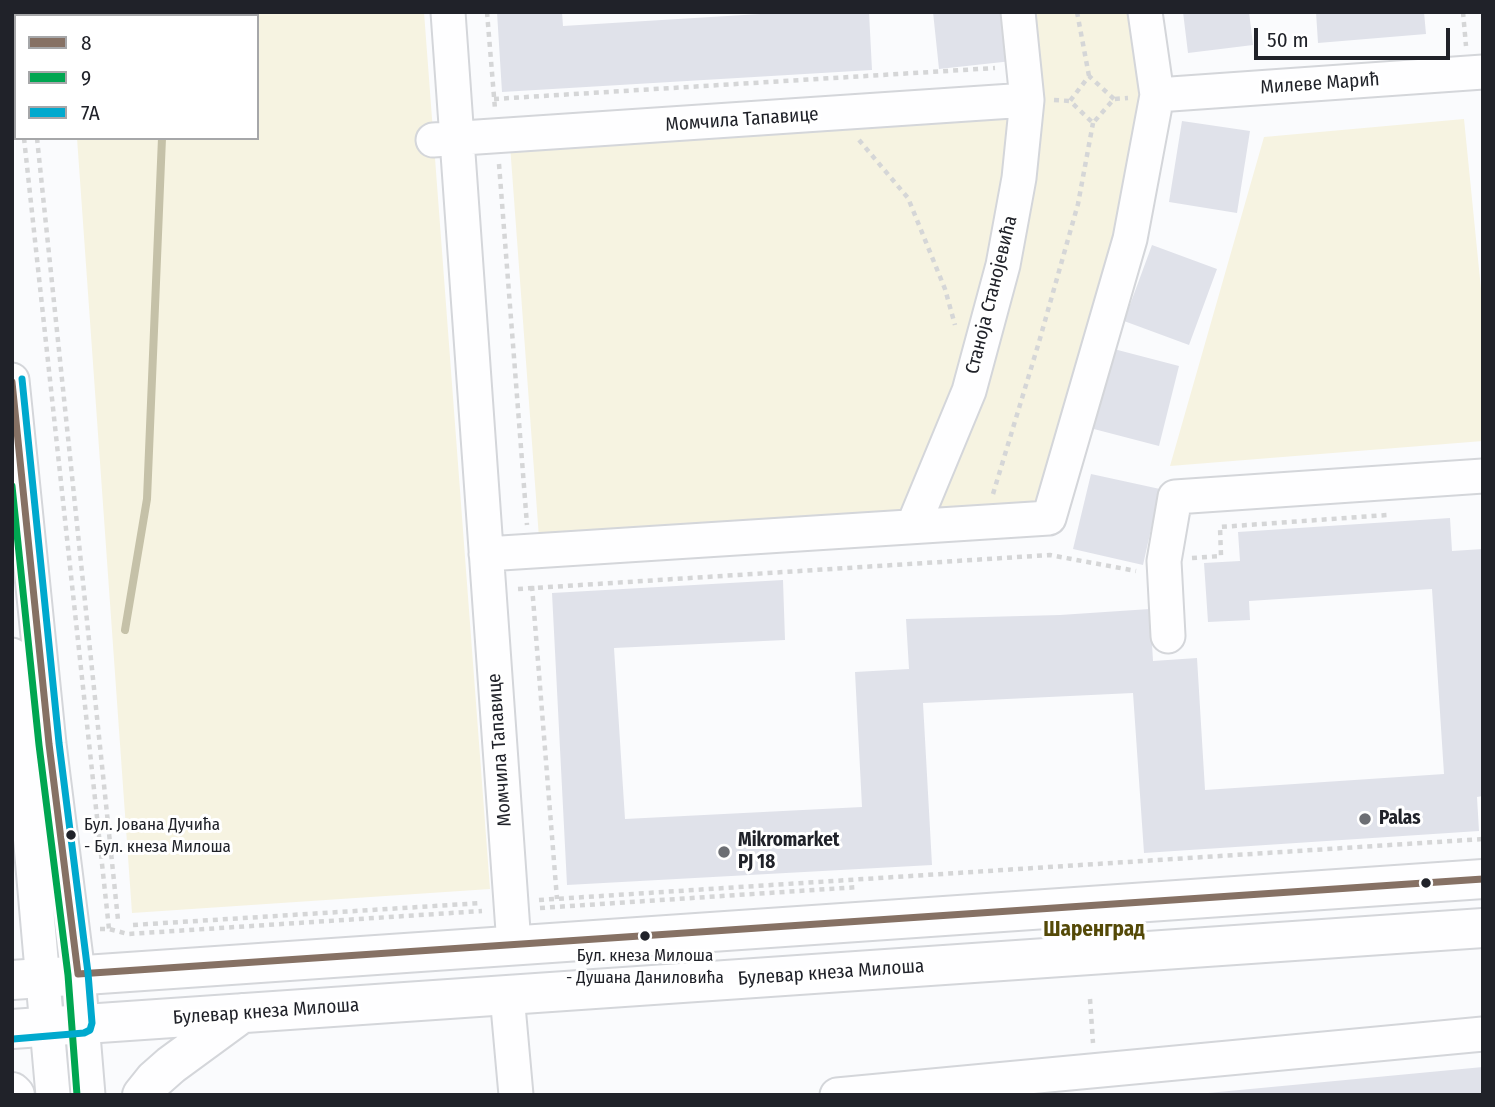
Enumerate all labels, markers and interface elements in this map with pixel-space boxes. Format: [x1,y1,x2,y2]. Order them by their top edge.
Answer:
legend [14,14,259,140]
scale bar [1257,14,1453,58]
text: 50 m [1267,27,1309,53]
text: 8 [81,30,92,56]
text: 9 [81,65,91,91]
street label: Милеве Марић [1260,68,1380,100]
text: 7A [81,100,100,126]
street label: Момчила Тапавице [665,103,819,137]
street label: Станоја Станојевића [961,214,1023,376]
street label: Момчила Тапавице [483,673,517,827]
place label: Palas [1379,808,1420,830]
marker: Palas [1357,811,1373,827]
place label: Бул. Јована Дучића - Бул. кнеза Милоша [84,815,231,855]
marker: Бул. Јована Дучића - Бул. кнеза Милоша [64,828,78,842]
place label: Mikromarket PJ 18 [738,830,839,874]
marker: Mikromarket PJ 18 [716,844,732,860]
unlabelled marker [1419,876,1433,890]
district label: Шаренград [1043,917,1145,943]
marker: Бул. кнеза Милоша - Душана Даниловића [638,929,652,943]
place label: Бул. кнеза Милоша - Душана Даниловића [566,946,724,986]
street label: Булевар кнеза Милоша [737,955,925,991]
street label: Булевар кнеза Милоша [172,994,360,1030]

